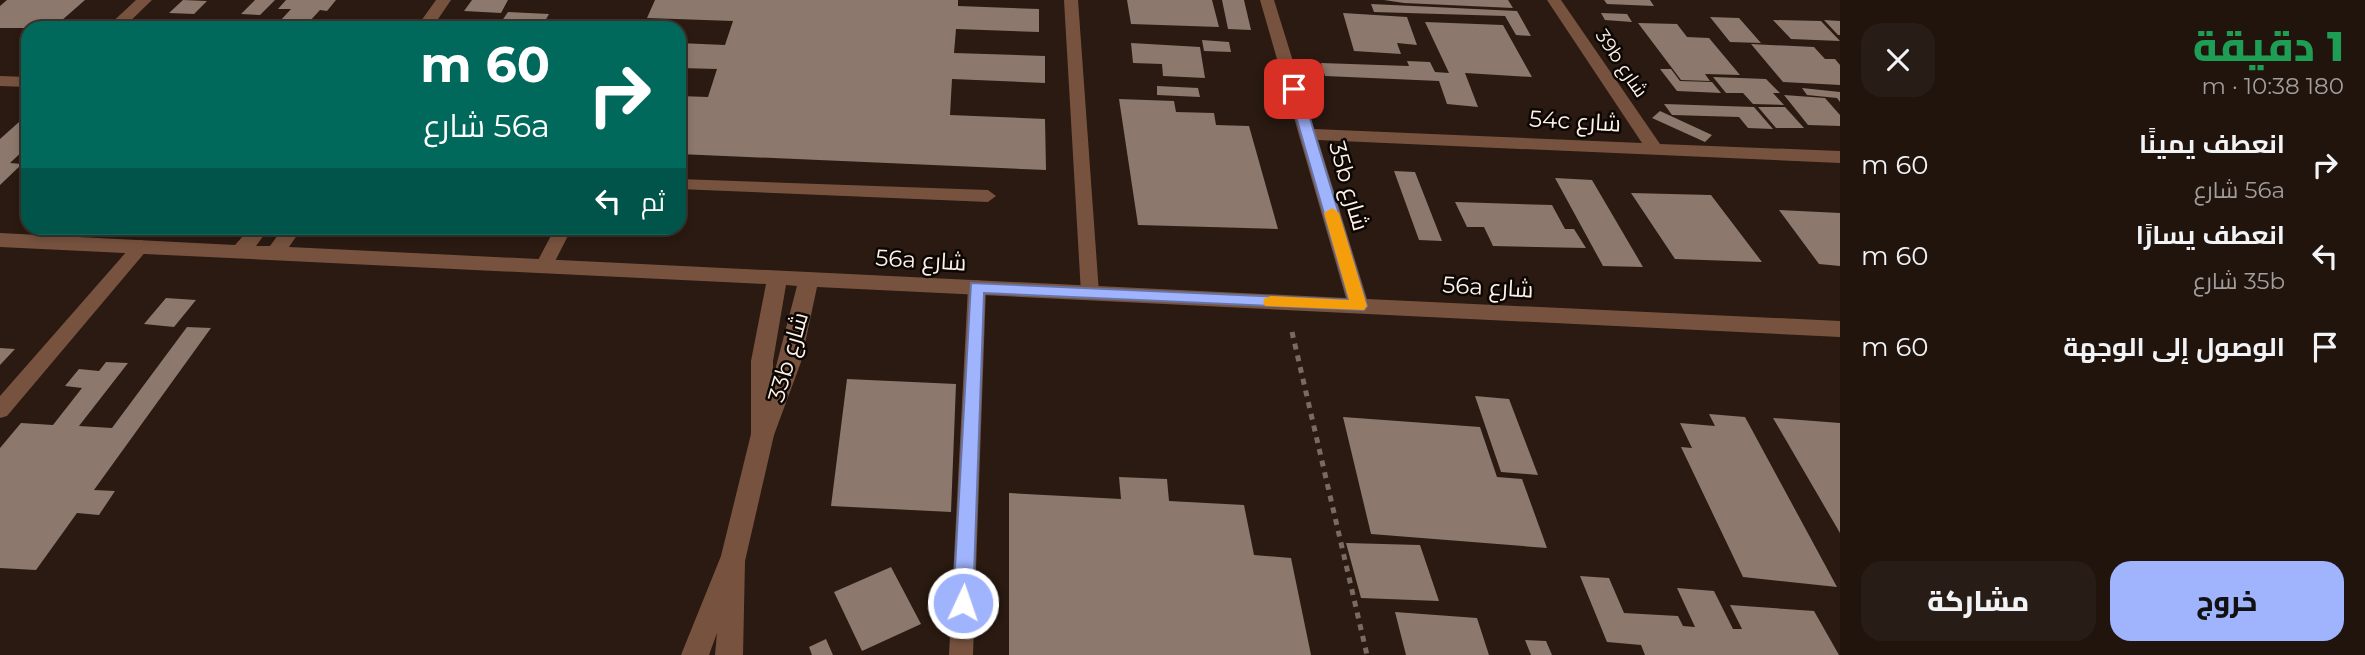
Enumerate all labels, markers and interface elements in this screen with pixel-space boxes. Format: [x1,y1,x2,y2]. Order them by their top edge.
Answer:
text: 1 دقيقة [2193,20,2344,72]
button: close [1861,23,1935,97]
street label: 39b شارع [1589,25,1653,103]
text: 60 m [420,35,550,94]
icon: right [574,49,665,140]
pin [1264,59,1324,119]
icon: arrive [1275,70,1313,108]
text: 180 m · 10:38 [2201,72,2344,100]
street label: 54c شارع [1528,105,1622,139]
text: 56a شارع [423,106,550,145]
text: انعطف يمينًا [2139,128,2285,160]
street label: 35b شارع [1321,138,1375,235]
icon: right [2306,146,2344,184]
text: 60 m [1861,149,1928,181]
text: 56a شارع [2194,176,2285,204]
icon: left [589,182,627,220]
text: ثم [641,186,665,218]
text: انعطف يسارًا [2136,219,2285,251]
icon: left [2306,237,2344,275]
text: 60 m [1861,240,1928,272]
street label: 56a شارع [875,244,967,278]
text: 35b شارع [2193,267,2285,295]
street label: 56a شارع [1442,271,1534,305]
street label: 33b شارع [762,309,816,406]
icon: arrive [2306,328,2344,366]
text: 60 m [1861,331,1928,363]
text: الوصول إلى الوجهة [2063,331,2285,363]
button: مشاركة [1861,561,2096,641]
button: خروج [2110,561,2344,641]
position arrow [926,566,1000,640]

